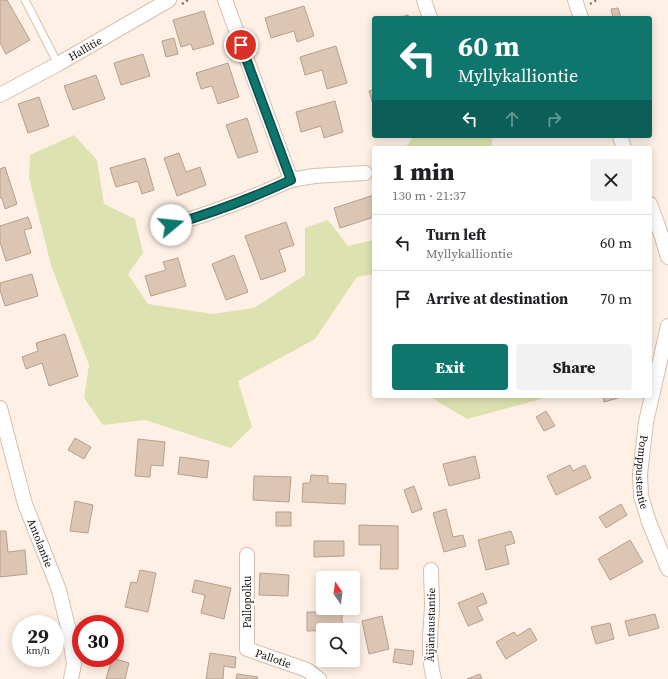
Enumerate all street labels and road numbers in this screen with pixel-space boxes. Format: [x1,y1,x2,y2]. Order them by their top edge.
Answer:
street label: Hallitie [66,33,105,64]
street label: Pomppustentie [632,434,652,511]
street label: Antolantie [24,516,57,570]
street label: Pallopolku [240,575,255,628]
street label: Äijäntaustantie [423,587,439,662]
street label: Pallotie [253,645,294,672]

